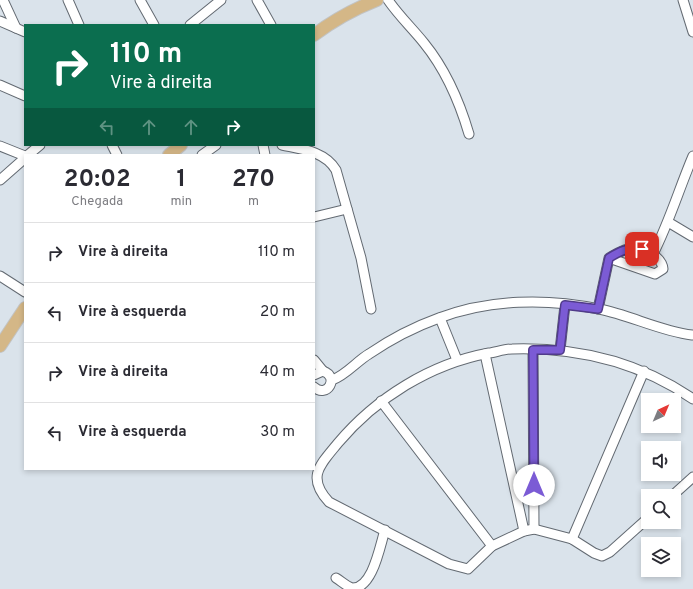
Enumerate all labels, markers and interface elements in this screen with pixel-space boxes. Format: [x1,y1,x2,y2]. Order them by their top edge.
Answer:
text: 110 m [110,37,182,73]
icon: right [44,40,96,92]
text: Vire à direita [110,72,212,95]
icon: left [96,116,118,138]
icon: ahead [138,116,160,138]
icon: ahead [180,116,202,138]
icon: right [222,116,244,138]
text: 20:02 [64,165,131,195]
text: 1 [176,165,186,195]
text: 270 [232,165,275,195]
text: Chegada [71,194,123,210]
text: min [170,194,192,210]
text: m [248,194,259,210]
pin [625,232,659,266]
icon: arrive [631,238,653,260]
icon: right [44,242,66,264]
text: Vire à direita [78,243,168,262]
text: 110 m [258,243,295,262]
icon: left [44,302,66,324]
text: Vire à esquerda [78,303,187,322]
text: 20 m [260,303,295,322]
icon: right [44,362,66,384]
text: Vire à direita [78,363,168,382]
text: 40 m [260,363,295,382]
north arrow [641,393,681,433]
map controls [641,393,681,577]
icon: left [44,422,66,444]
text: Vire à esquerda [78,423,187,442]
text: 30 m [260,423,295,442]
button: sound [641,441,681,481]
position arrow [513,464,555,506]
button: search [641,489,681,529]
button: layers [641,537,681,577]

